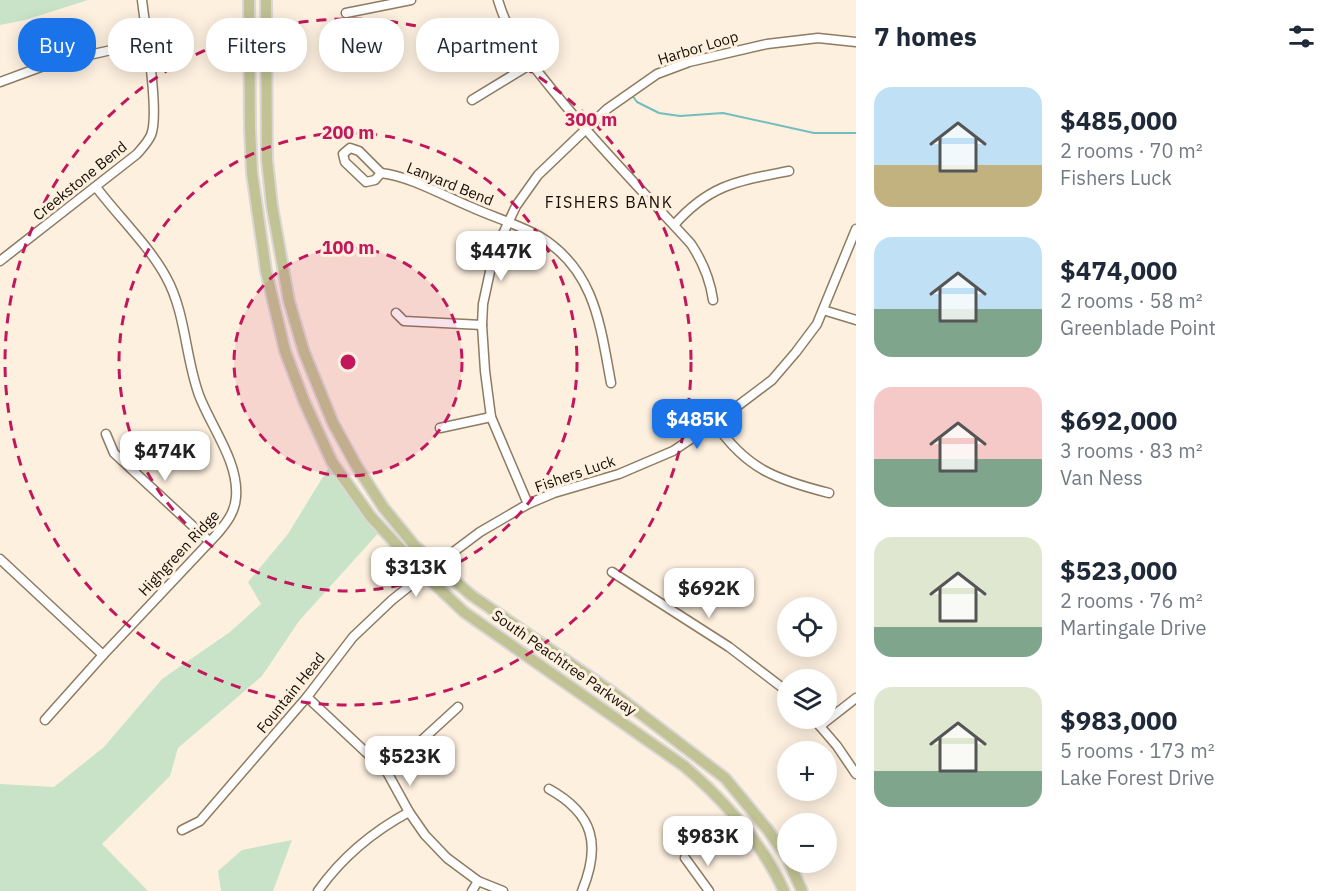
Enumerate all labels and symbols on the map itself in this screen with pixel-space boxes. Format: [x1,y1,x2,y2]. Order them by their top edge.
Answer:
street label: Harbor Loop [655,26,740,69]
text: 300 m [565,108,617,131]
text: 200 m [322,121,374,144]
street label: Creekstone Bend [29,137,130,224]
street label: Lanyard Bend [404,157,496,210]
district label: FISHERS BANK [545,192,673,212]
pin: $447K [459,231,543,282]
text: 100 m [322,236,374,259]
centre of rings [338,352,358,372]
pin: $485K [655,399,739,450]
pin: $474K [123,431,207,482]
street label: Fishers Luck [532,451,618,496]
street label: Highgreen Ridge [134,506,223,600]
pin: $313K [374,547,458,598]
pin: $692K [667,568,751,619]
street label: South Peachtree Parkway [488,605,641,720]
street label: Fountain Head [252,649,329,737]
pin: $523K [368,736,452,787]
pin: $983K [666,816,750,867]

